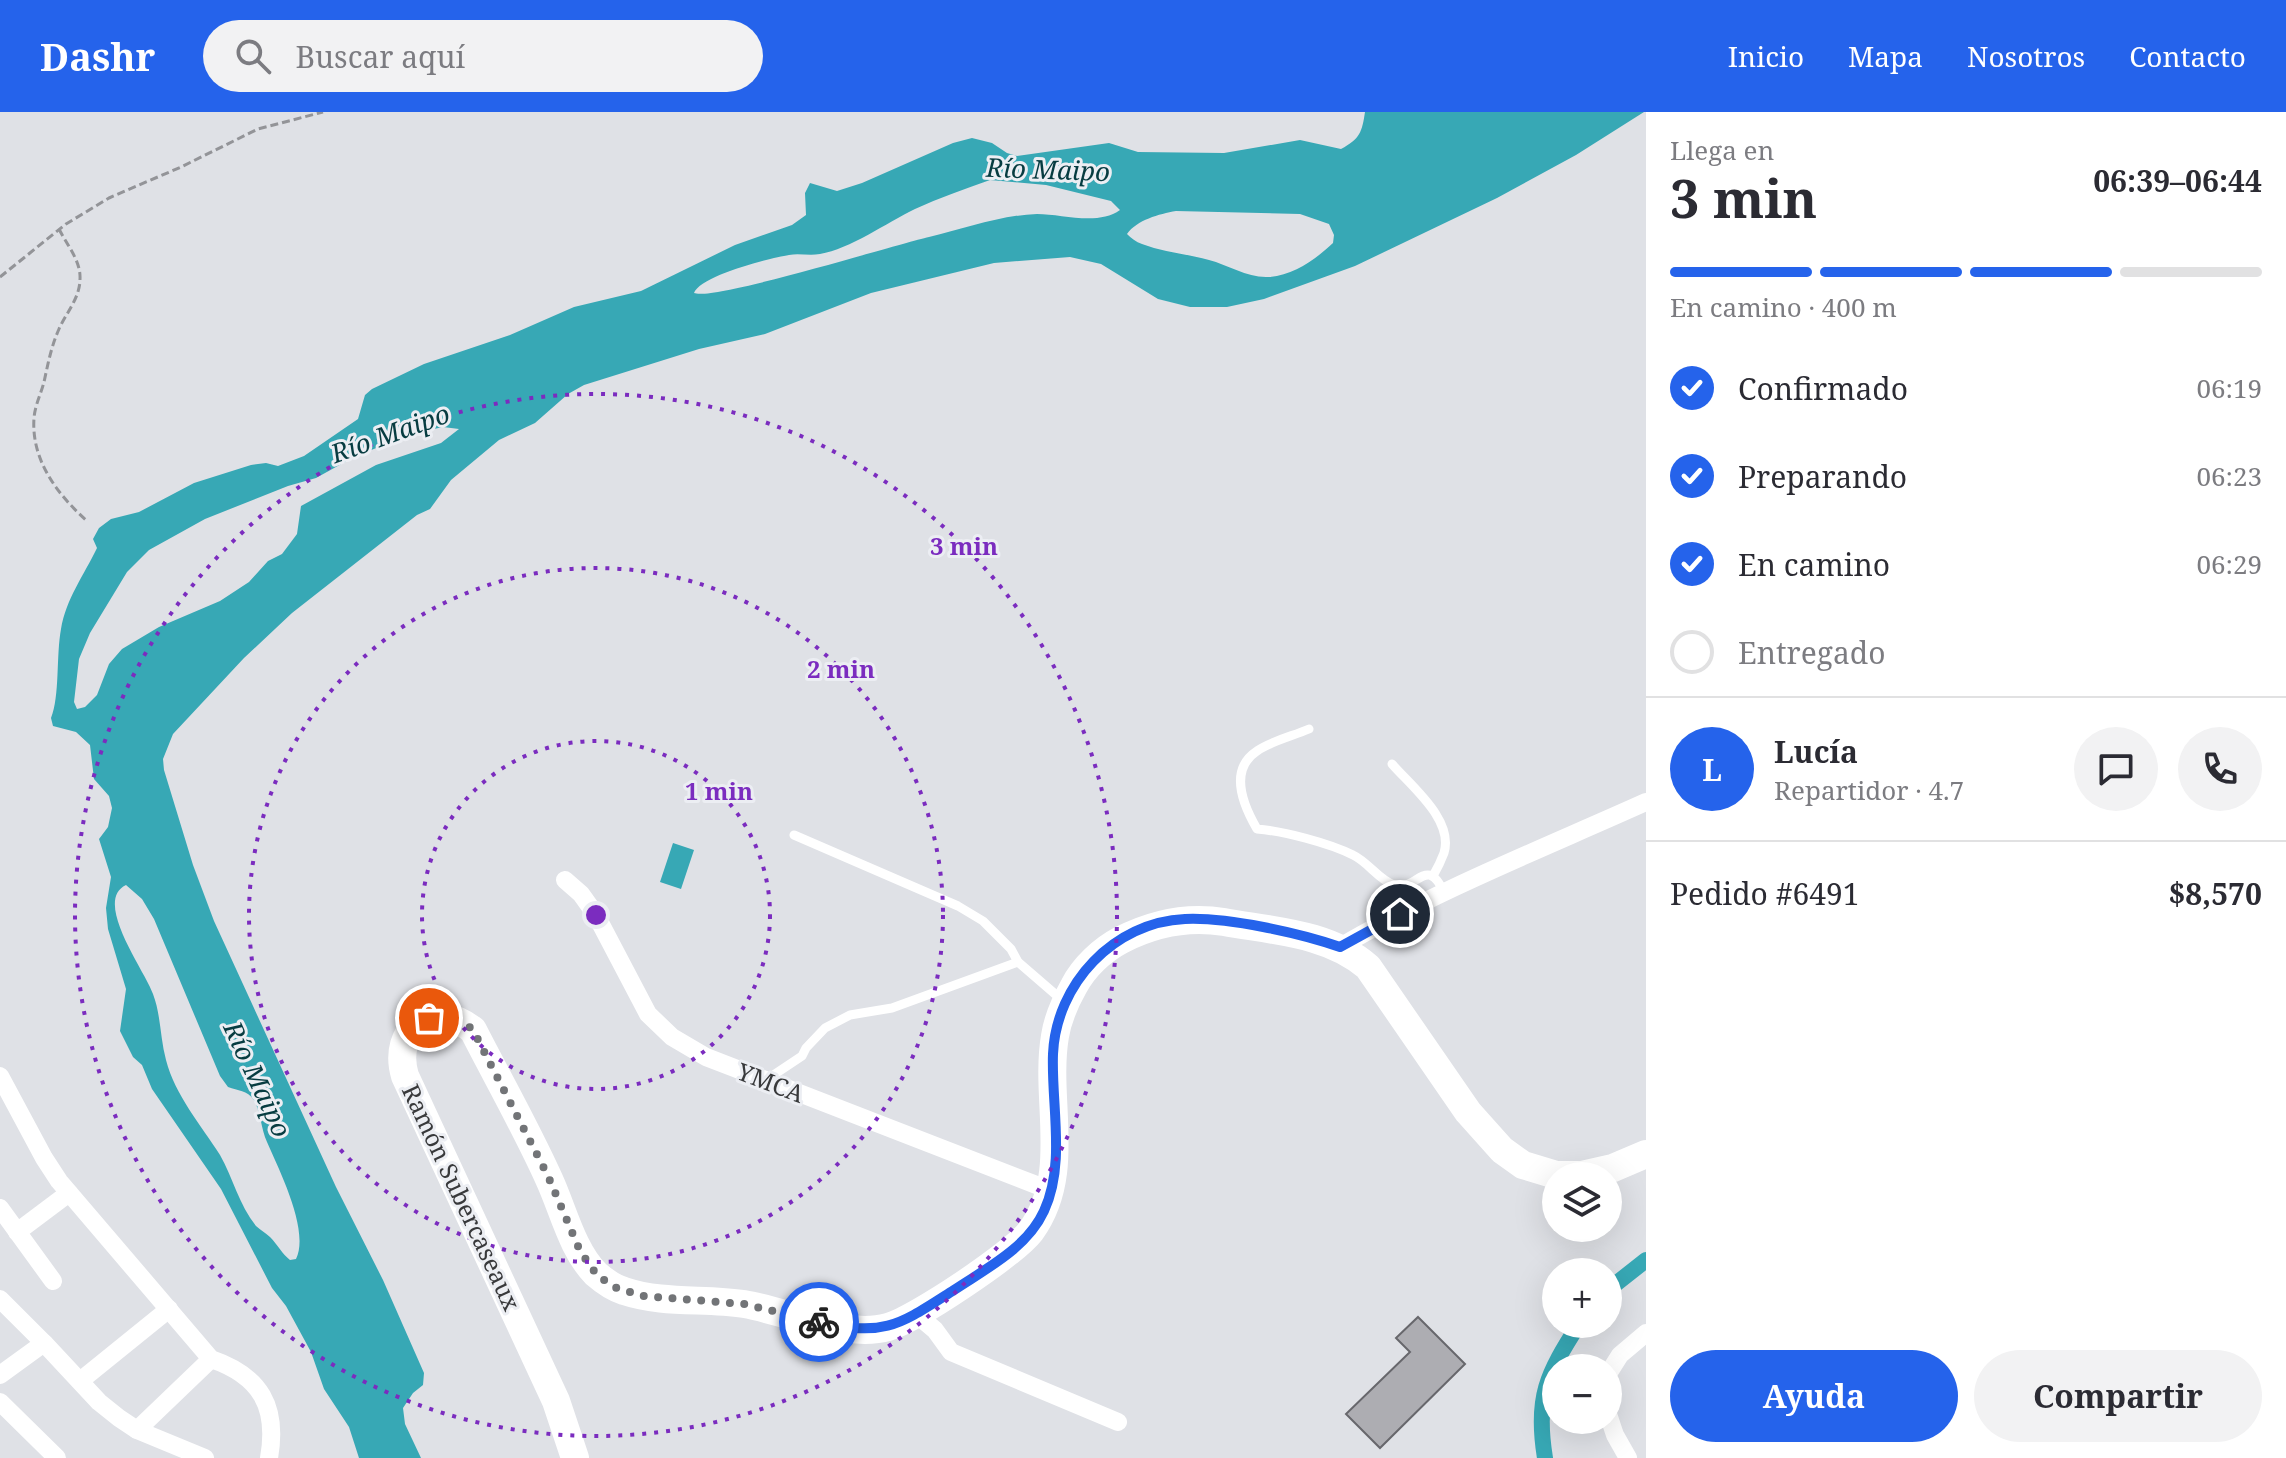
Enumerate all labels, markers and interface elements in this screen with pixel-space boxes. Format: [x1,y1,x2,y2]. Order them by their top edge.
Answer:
search box [203,20,763,92]
text: Dashr [40,30,155,82]
icon: search [231,34,275,78]
text: Buscar aquí [295,36,465,77]
text: Inicio [1728,37,1804,75]
text: Mapa [1848,37,1923,75]
text: Nosotros [1967,37,2085,75]
text: Contacto [2129,37,2246,75]
text: Llega en [1670,132,1774,168]
water label: Río Maipo [984,149,1111,189]
text: 06:39–06:44 [2093,160,2262,201]
text: 3 min [1670,162,1817,233]
text: En camino · 400 m [1670,289,1897,325]
icon: check [1670,366,1714,410]
text: Confirmado [1738,368,1908,409]
text: 06:19 [2196,370,2262,406]
water label: Río Maipo [325,395,454,471]
icon: check [1670,454,1714,498]
text: Preparando [1738,456,1907,497]
text: 06:23 [2196,458,2262,494]
text: 3 min [930,529,998,562]
icon: check [1670,542,1714,586]
text: En camino [1738,544,1890,585]
text: 06:29 [2196,546,2262,582]
text: Entregado [1738,632,1886,673]
text: 2 min [807,652,875,685]
button: chat [2074,727,2158,811]
button: phone [2178,727,2262,811]
text: Lucía [1774,731,1858,772]
text: L [1702,749,1722,790]
text: Repartidor · 4.7 [1774,772,1964,808]
text: 1 min [685,774,753,807]
text: Pedido #6491 [1670,873,1860,914]
text: $8,570 [2168,873,2262,914]
pin [1366,880,1434,948]
icon: home [1378,892,1422,936]
centre of rings [582,901,610,929]
pin [395,984,463,1052]
icon: bag [407,996,451,1040]
water label: Río Maipo [215,1014,301,1143]
street label: YMCA [732,1054,809,1110]
street label: Ramón Subercaseaux [395,1078,529,1316]
map controls [1542,1162,1622,1434]
button: layers [1542,1162,1622,1242]
button: + [1542,1258,1622,1338]
courier [779,1282,859,1362]
icon: bike [797,1300,841,1344]
button: Ayuda [1670,1350,1958,1442]
button: Compartir [1974,1350,2262,1442]
button: − [1542,1354,1622,1434]

